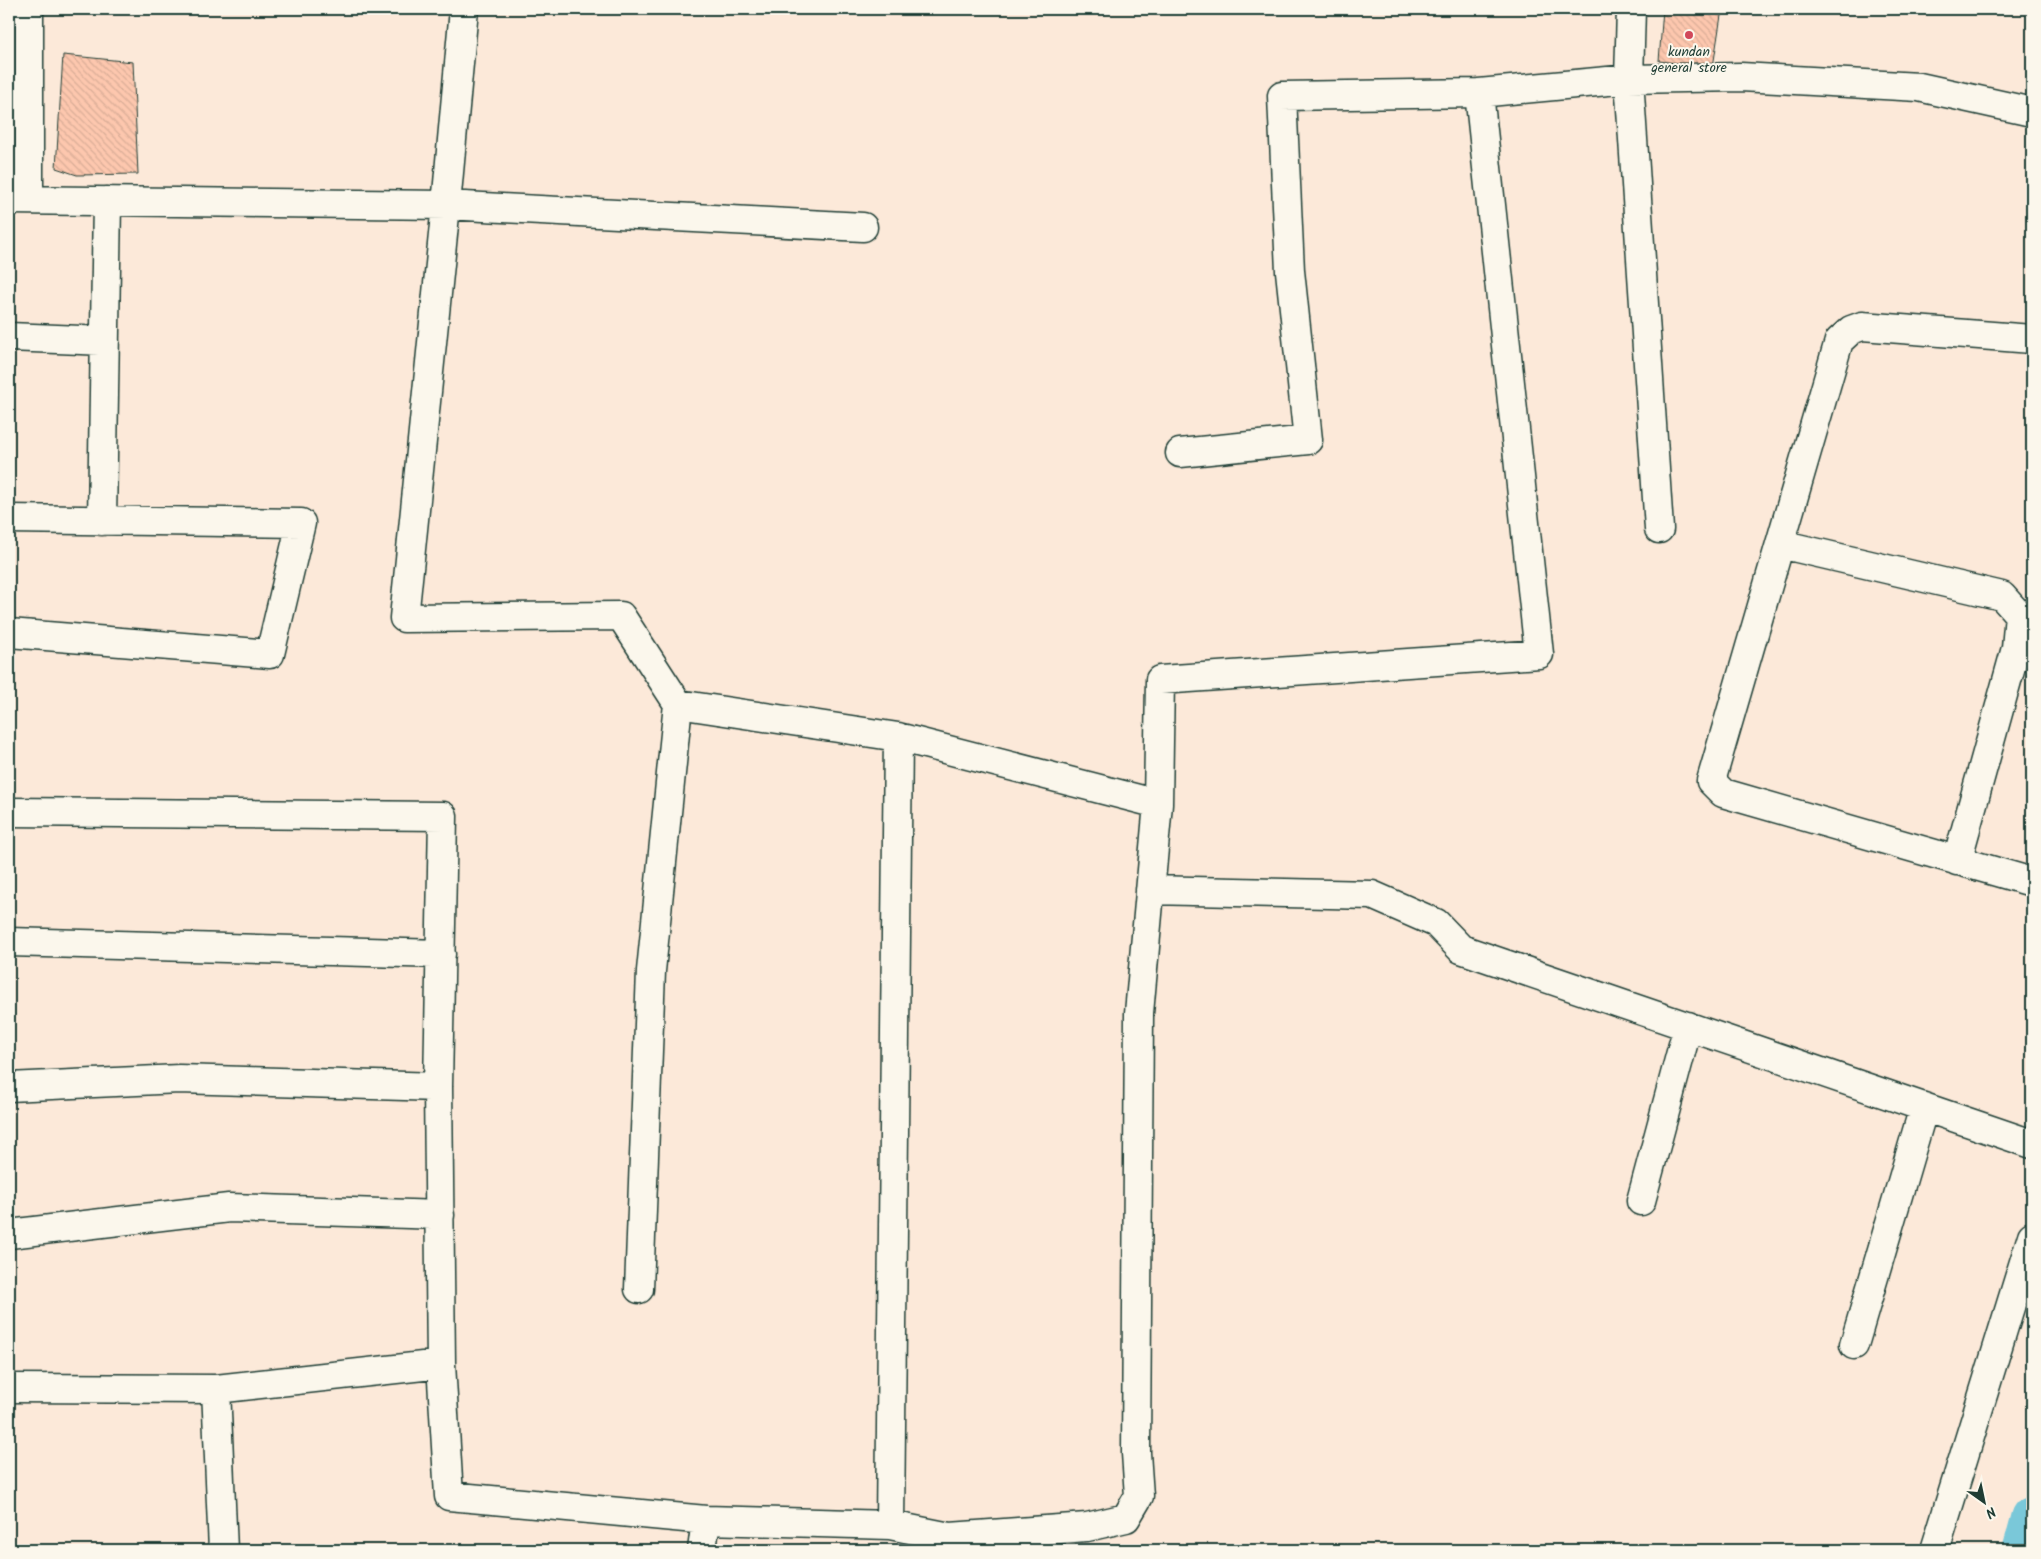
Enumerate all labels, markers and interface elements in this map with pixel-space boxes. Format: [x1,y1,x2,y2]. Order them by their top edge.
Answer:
marker: kundan general store [1683,29,1695,41]
place label: kundan general store [1650,41,1728,79]
north arrow [1958,1476,2008,1526]
text: N [1981,1500,2000,1524]

